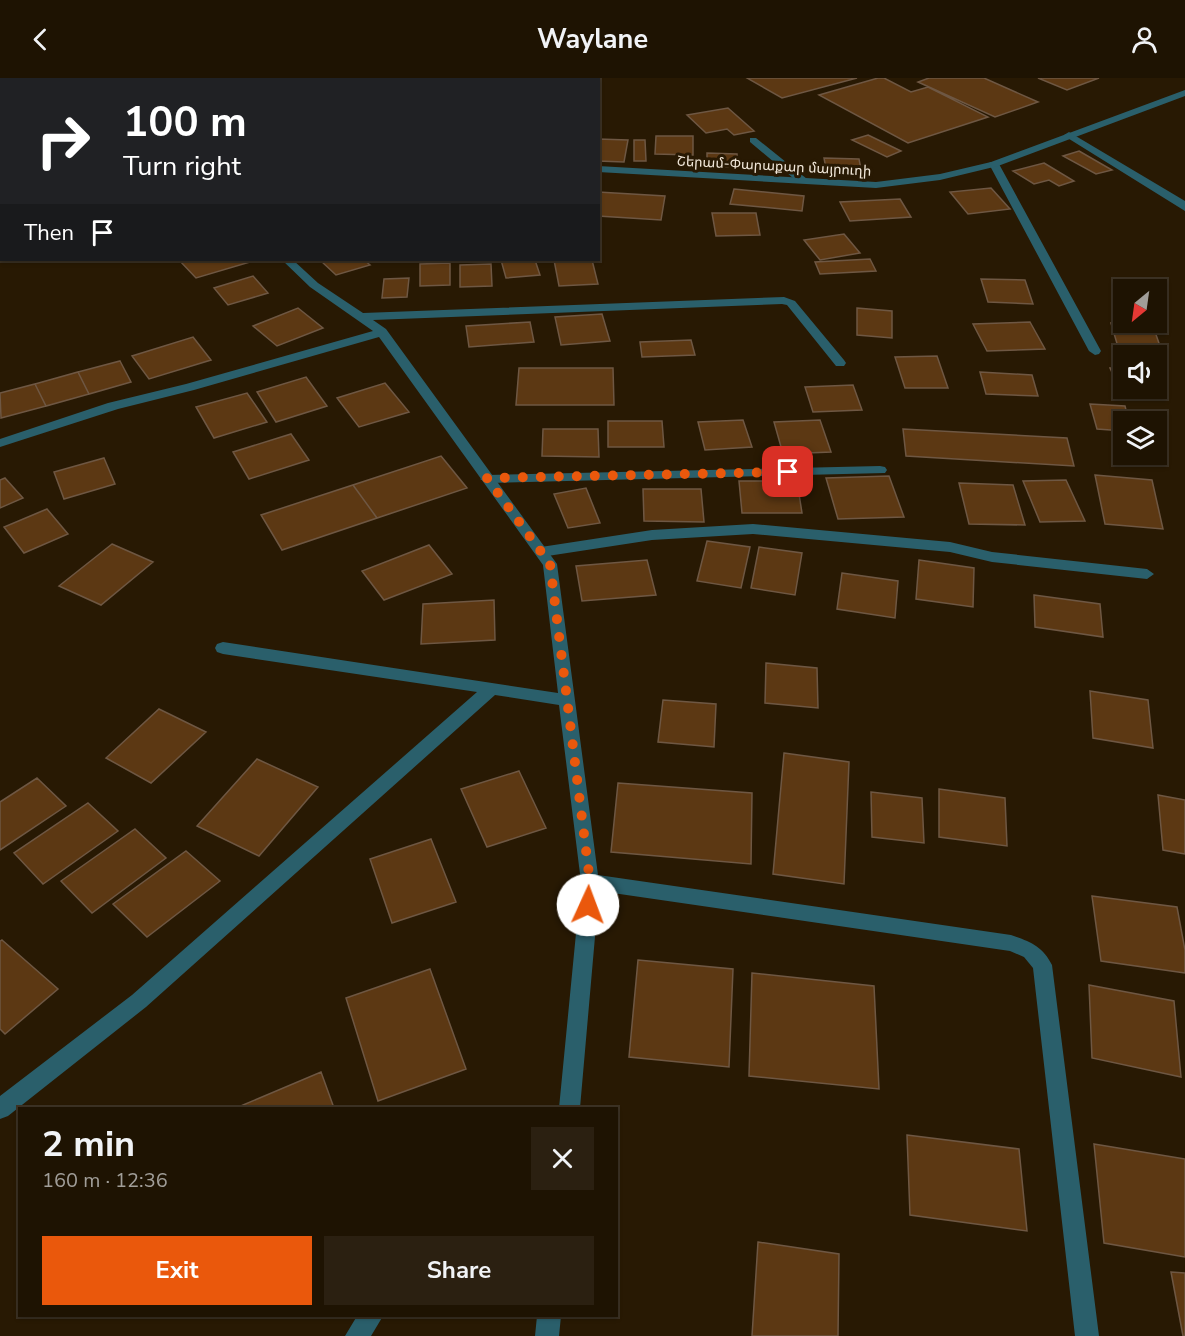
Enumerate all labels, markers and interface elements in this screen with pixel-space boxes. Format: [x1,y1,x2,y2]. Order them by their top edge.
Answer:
text: Waylane [537,21,648,58]
icon: back [24,23,57,56]
icon: person [1128,23,1161,56]
text: 100 m [123,94,247,151]
icon: right [24,102,102,180]
text: Turn right [123,148,241,185]
street label: Շերամ-Փարաքար մայրուղի [676,151,872,181]
icon: arrive [86,216,119,249]
text: Then [24,218,74,248]
north arrow [1113,279,1167,333]
map controls [1113,279,1167,465]
button: sound [1113,345,1167,399]
button: layers [1113,411,1167,465]
pin [762,446,813,497]
icon: arrive [771,455,804,488]
position arrow [556,873,620,937]
text: 2 min [42,1120,135,1169]
button: close [531,1127,594,1190]
text: 160 m · 12:36 [42,1167,168,1194]
button: Exit [42,1236,312,1305]
button: Share [324,1236,594,1305]

